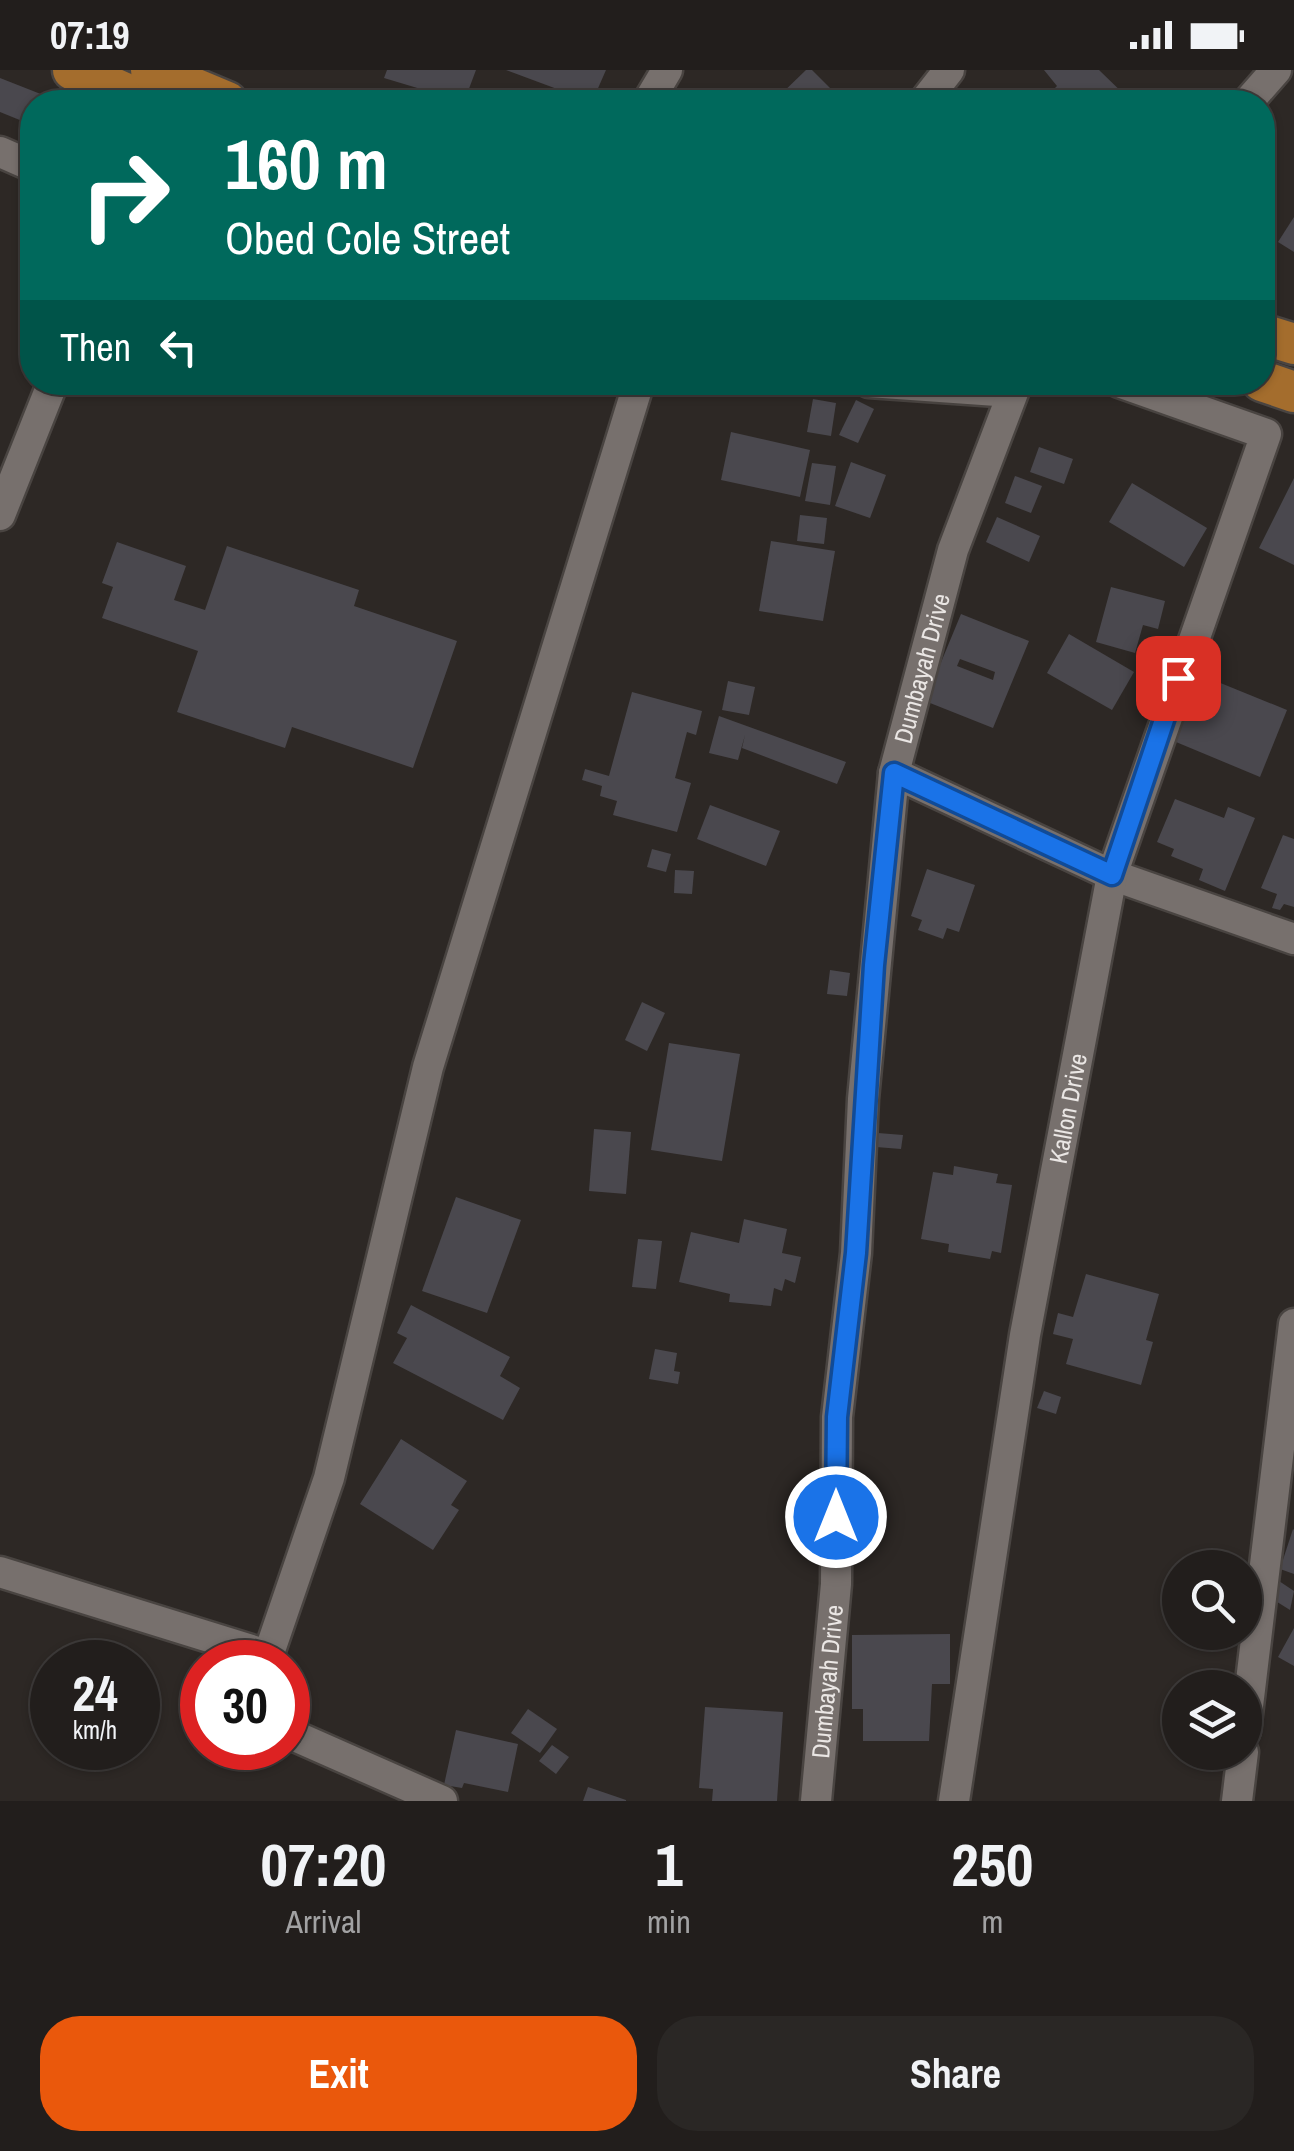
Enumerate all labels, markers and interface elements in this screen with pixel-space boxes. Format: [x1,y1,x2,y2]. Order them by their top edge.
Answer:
text: 07:19 [50,10,130,61]
text: 160 m [225,117,388,211]
icon: right [60,130,190,260]
text: Obed Cole Street [225,207,510,268]
icon: left [151,320,206,375]
text: Then [60,322,131,373]
street label: Dumbayah Drive [886,590,958,747]
pin [1136,636,1221,721]
icon: arrive [1151,651,1206,706]
street label: Kallon Drive [1041,1050,1095,1166]
position arrow [784,1465,888,1569]
map controls [1162,1550,1262,1770]
button: search [1162,1550,1262,1650]
street label: Dumbayah Drive [803,1603,851,1760]
speed limit sign: 30 [180,1640,310,1770]
text: 24 [72,1659,118,1727]
button: layers [1162,1670,1262,1770]
text: km/h [73,1713,117,1747]
text: 07:20 [261,1824,386,1905]
text: 1 [655,1824,683,1905]
text: 250 [951,1824,1033,1905]
text: Arrival [286,1900,361,1943]
text: min [647,1900,691,1943]
text: m [981,1900,1003,1943]
button: Exit [40,2016,637,2131]
button: Share [657,2016,1254,2131]

